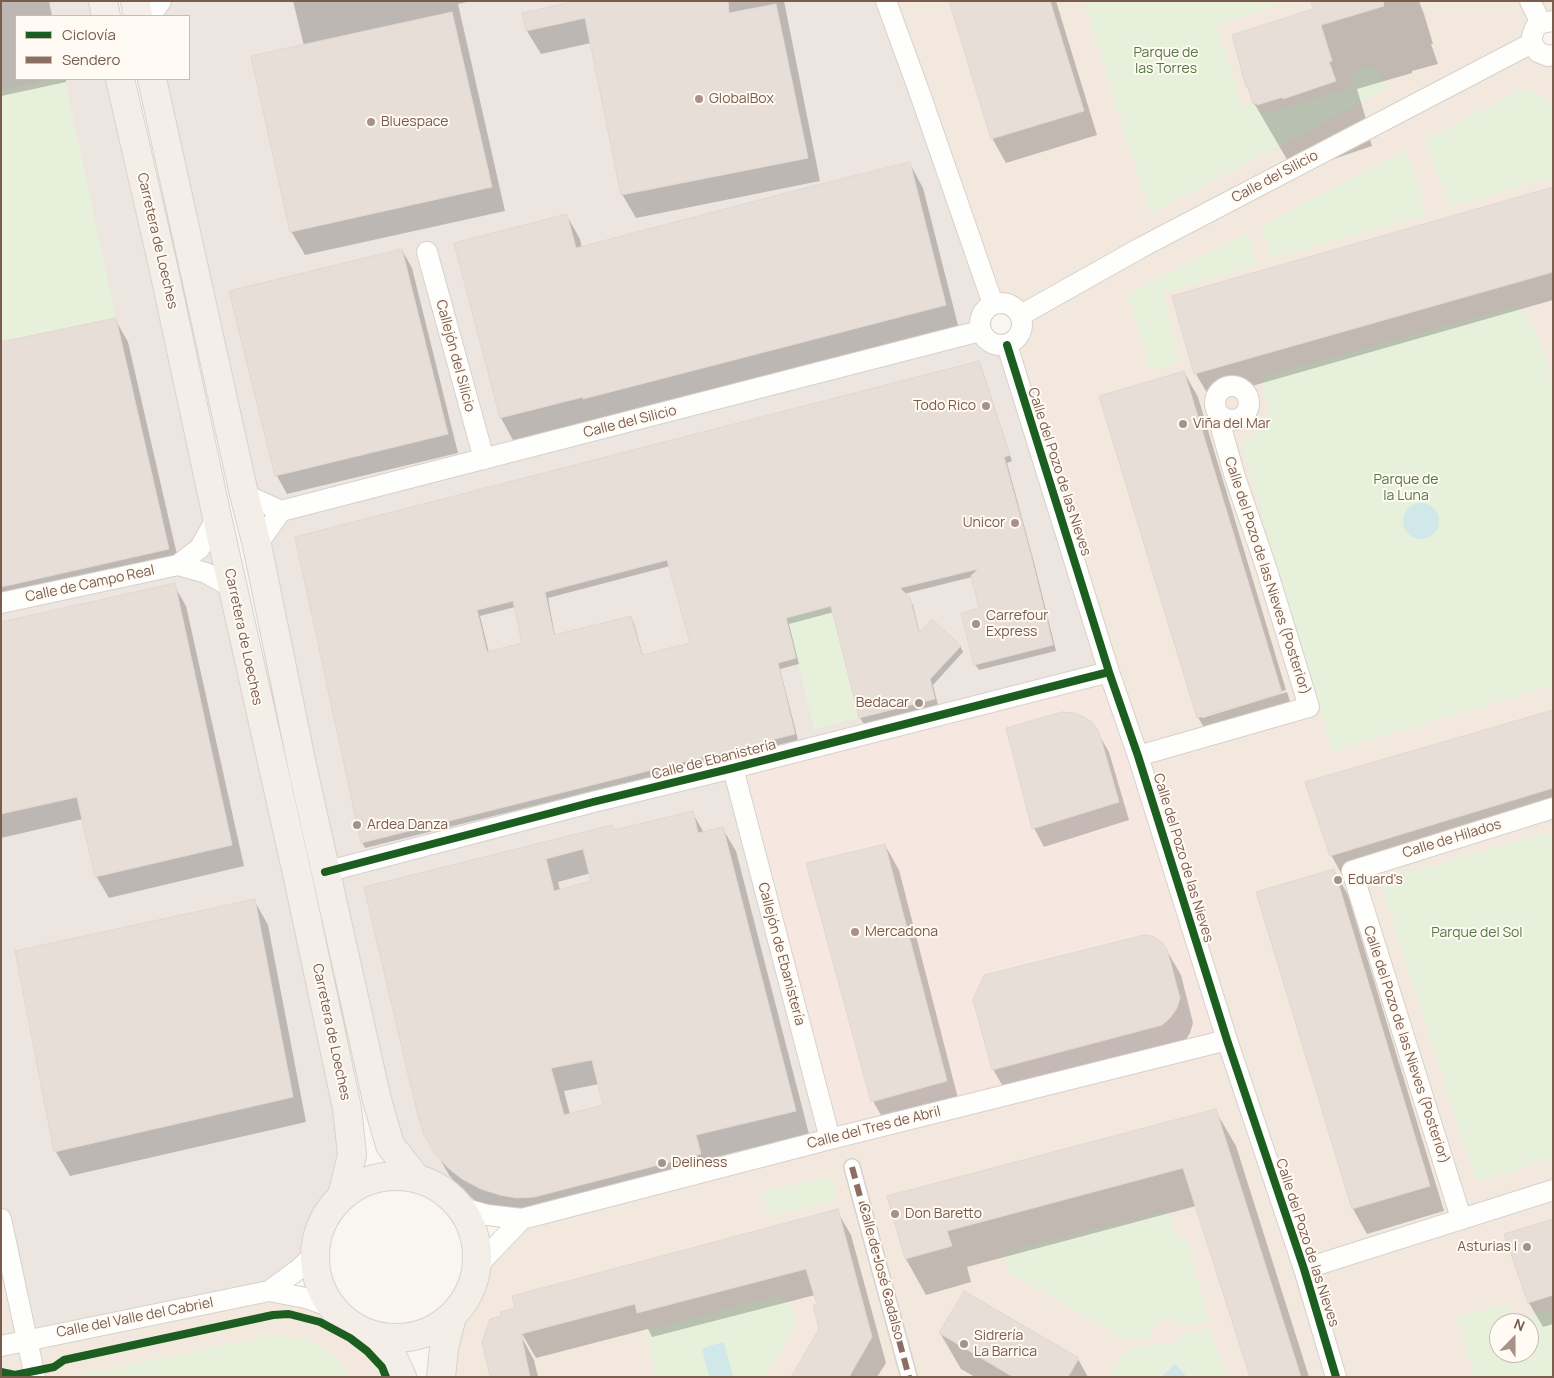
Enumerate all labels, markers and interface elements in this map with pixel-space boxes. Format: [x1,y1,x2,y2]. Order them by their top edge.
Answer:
legend [15,15,190,80]
text: Ciclovía [62,24,116,45]
park label: Parque de las Torres [1133,45,1199,78]
text: Sendero [62,49,120,70]
place label: GlobalBox [709,91,774,107]
marker: GlobalBox [693,93,705,105]
place label: Bluespace [381,114,448,130]
marker: Bluespace [365,116,377,128]
street label: Calle del Silicio [1229,147,1321,207]
street label: Carretera de Loeches [133,171,181,311]
street label: Callejón del Silicio [432,298,478,414]
street label: Calle del Pozo de las Nieves [1024,386,1094,558]
place label: Todo Rico [913,398,976,414]
marker: Todo Rico [980,400,992,412]
street label: Calle del Silicio [582,402,678,442]
place label: Viña del Mar [1193,416,1270,432]
marker: Viña del Mar [1177,418,1189,430]
street label: Calle del Pozo de las Nieves (Posterior) [1220,455,1314,697]
park label: Parque de la Luna [1373,472,1439,504]
place label: Unicor [963,515,1005,531]
marker: Unicor [1009,517,1021,529]
street label: Calle de Campo Real [24,562,156,606]
street label: Carretera de Loeches [220,567,266,707]
place label: Carrefour Express [986,608,1048,640]
marker: Carrefour Express [970,618,982,630]
place label: Bedacar [856,695,909,711]
marker: Bedacar [913,697,925,709]
street label: Calle de Ebanistería [650,736,778,784]
street label: Calle del Pozo de las Nieves [1149,771,1217,945]
street label: Calle de Hilados [1401,816,1503,862]
place label: Ardea Danza [367,817,448,833]
marker: Ardea Danza [351,819,363,831]
place label: Eduard's [1348,872,1403,888]
marker: Eduard's [1332,874,1344,886]
street label: Callejón de Ebanistería [754,881,808,1027]
place label: Mercadona [865,924,938,940]
street label: Calle del Pozo de las Nieves (Posterior) [1359,924,1453,1166]
park label: Parque del Sol [1431,925,1523,941]
marker: Mercadona [849,926,861,938]
street label: Carretera de Loeches [308,962,354,1102]
street label: Calle del Tres de Abril [806,1103,942,1153]
place label: Deliness [672,1155,727,1171]
marker: Deliness [656,1157,668,1169]
street label: Calle del Pozo de las Nieves [1272,1157,1342,1329]
street label: Calle de José Cadalso [855,1202,907,1342]
place label: Don Baretto [905,1206,982,1222]
marker: Don Baretto [889,1208,901,1220]
place label: Asturias I [1457,1239,1517,1255]
marker: Asturias I [1521,1241,1533,1253]
street label: Calle del Valle del Cabriel [55,1295,215,1341]
north arrow [1489,1313,1539,1363]
text: N [1511,1314,1528,1335]
place label: Sidrería La Barrica [974,1328,1037,1360]
marker: Sidrería La Barrica [958,1338,970,1350]

